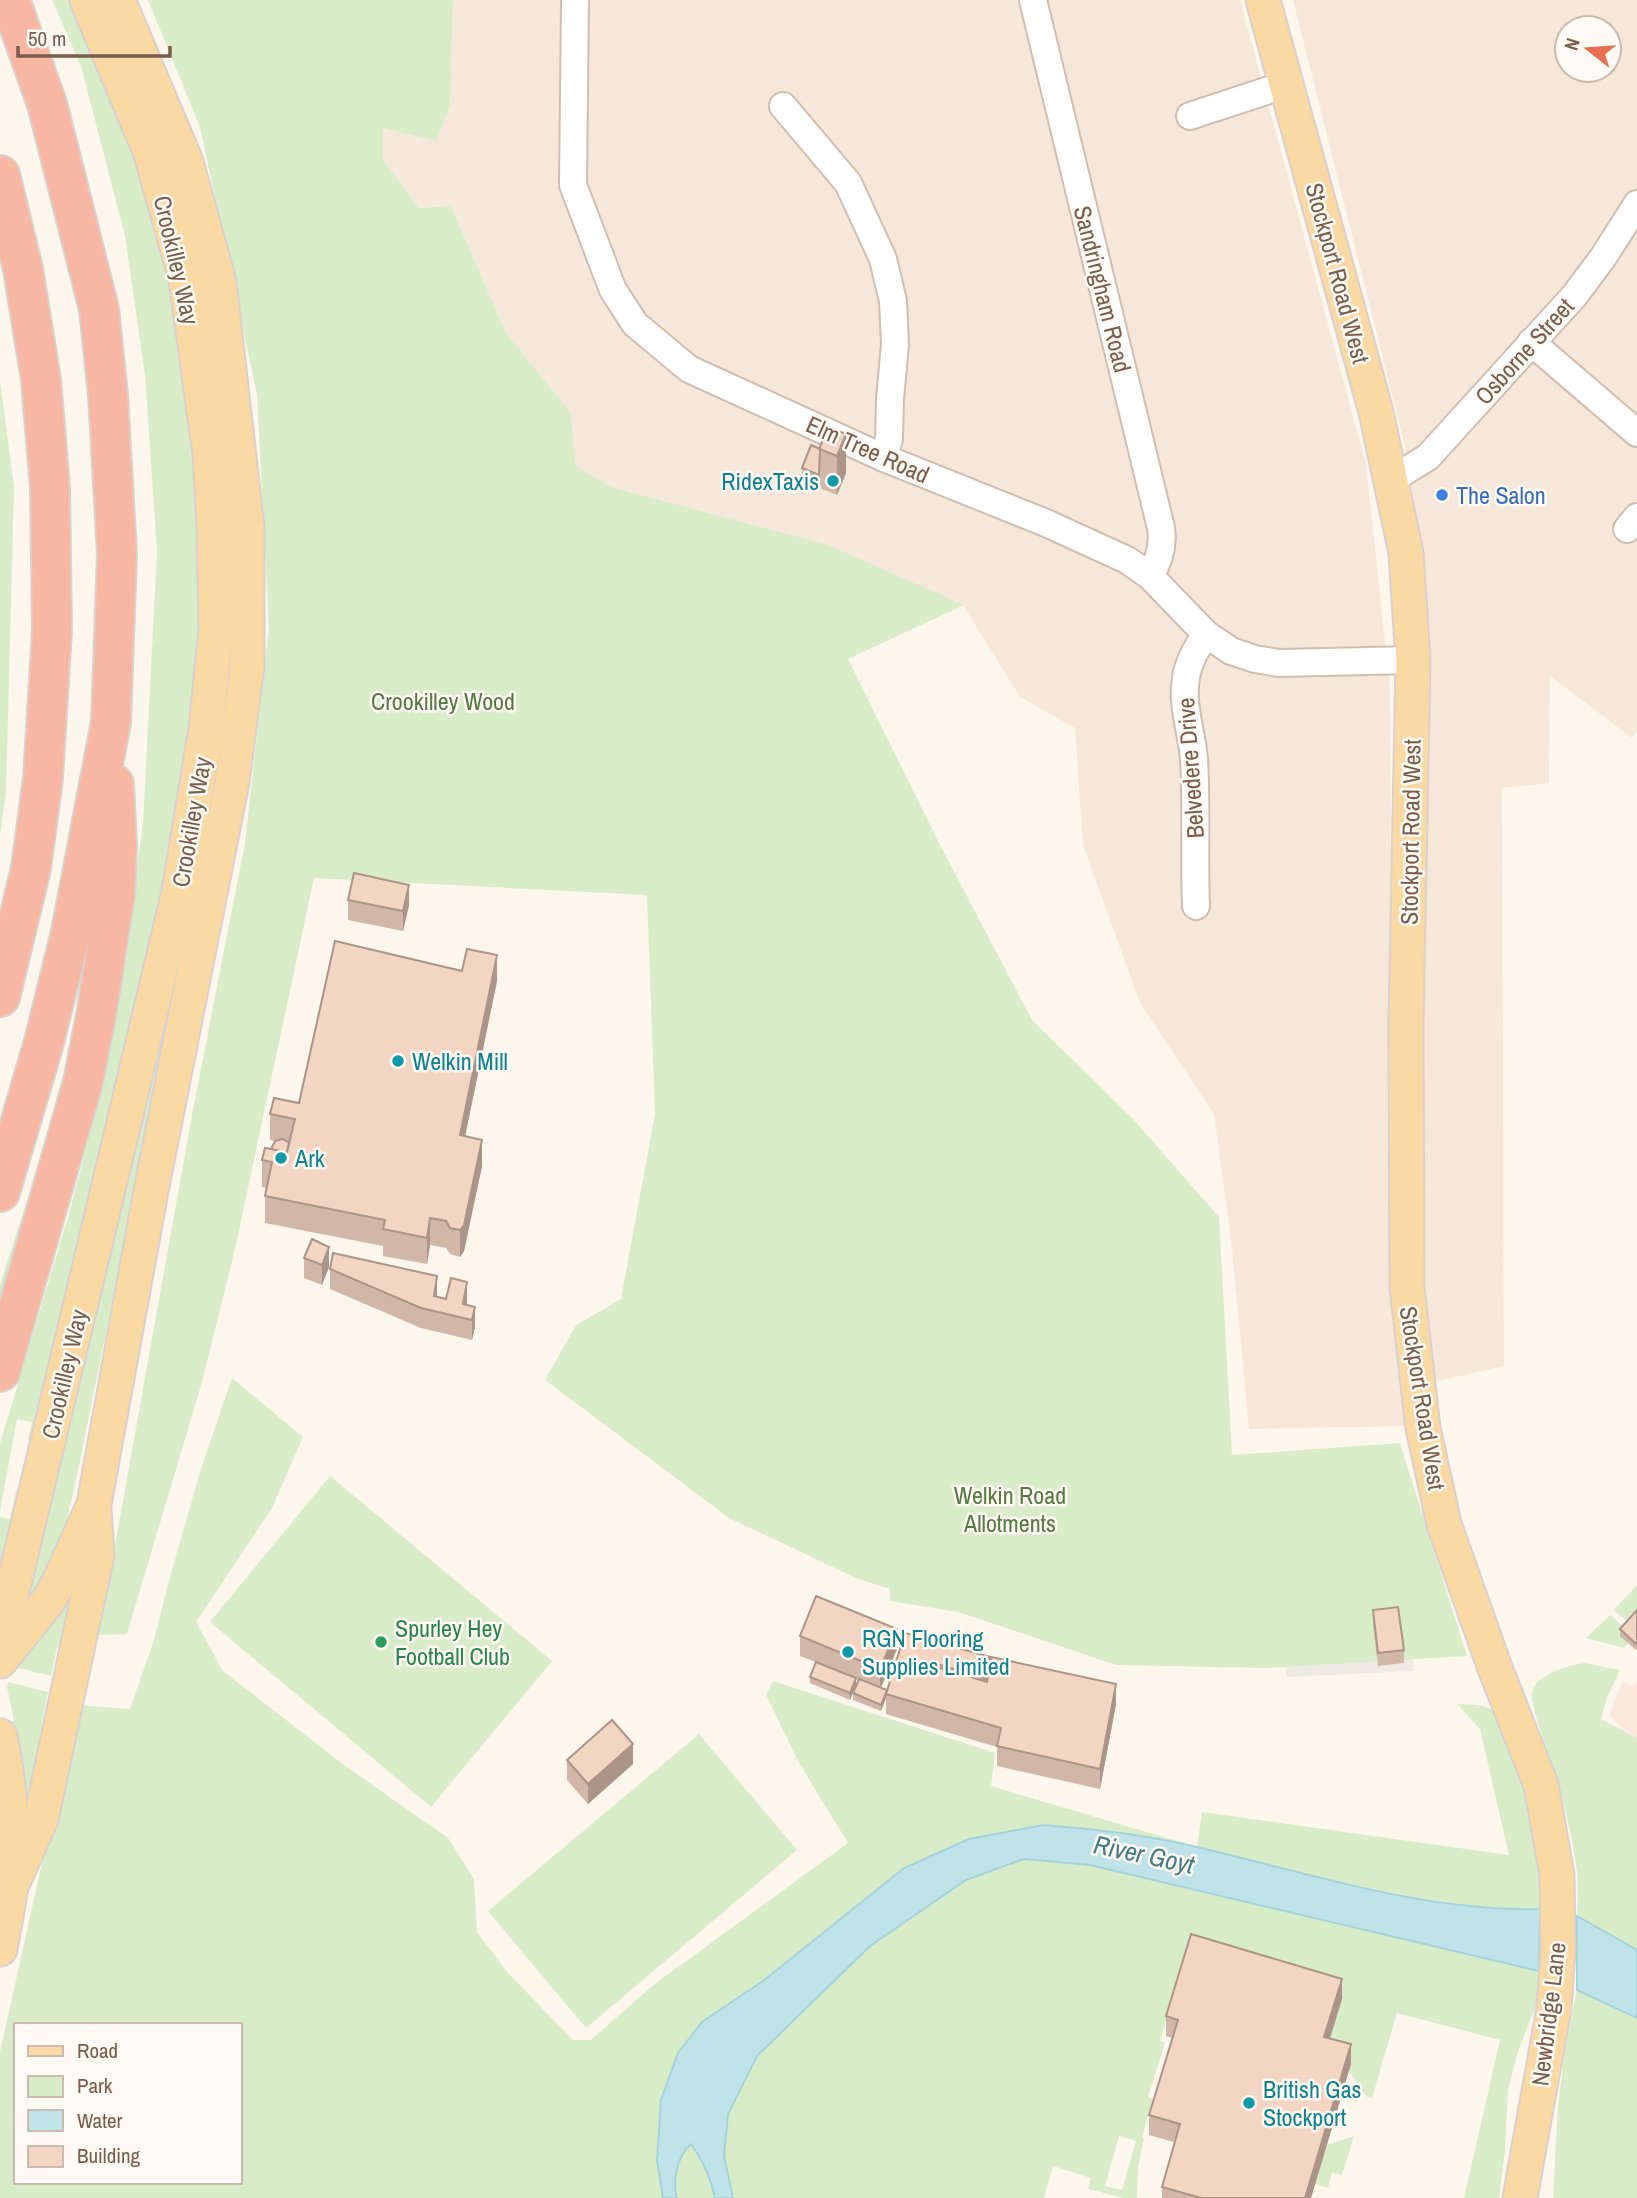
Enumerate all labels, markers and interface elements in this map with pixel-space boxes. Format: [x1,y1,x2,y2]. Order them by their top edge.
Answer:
scale bar [18,14,170,58]
north arrow [1553,14,1623,84]
text: 50 m [28,24,66,53]
text: N [1558,35,1586,53]
street label: Stockport Road West [1299,179,1378,367]
street label: Crookilley Way [147,192,207,328]
street label: Sandringham Road [1067,202,1139,376]
street label: Osborne Street [1467,290,1581,411]
street label: Elm Tree Road [802,408,934,490]
place label: RidexTaxis [721,465,819,497]
marker: RidexTaxis [825,473,841,489]
place label: The Salon [1456,479,1546,511]
marker: The Salon [1434,487,1450,503]
park label: Crookilley Wood [371,685,515,717]
street label: Belvedere Drive [1169,697,1211,839]
street label: Stockport Road West [1392,738,1428,925]
street label: Crookilley Way [164,754,218,890]
place label: Welkin Mill [412,1045,508,1077]
marker: Welkin Mill [390,1053,406,1069]
place label: Ark [294,1142,325,1174]
marker: Ark [273,1150,289,1166]
street label: Stockport Road West [1393,1304,1453,1493]
street label: Crookilley Way [34,1306,94,1442]
park label: Welkin Road Allotments [954,1479,1066,1539]
place label: Spurley Hey Football Club [395,1612,510,1672]
place label: RGN Flooring Supplies Limited [862,1622,1010,1682]
marker: Spurley Hey Football Club [373,1634,389,1650]
marker: RGN Flooring Supplies Limited [840,1644,856,1660]
water label: River Goyt [1091,1826,1199,1882]
street label: Newbridge Lane [1523,1940,1573,2088]
legend [14,2023,242,2184]
text: Road [77,2036,118,2065]
text: Park [77,2071,113,2100]
place label: British Gas Stockport [1263,2073,1361,2133]
marker: British Gas Stockport [1241,2095,1257,2111]
text: Water [77,2106,123,2135]
text: Building [77,2141,141,2170]

